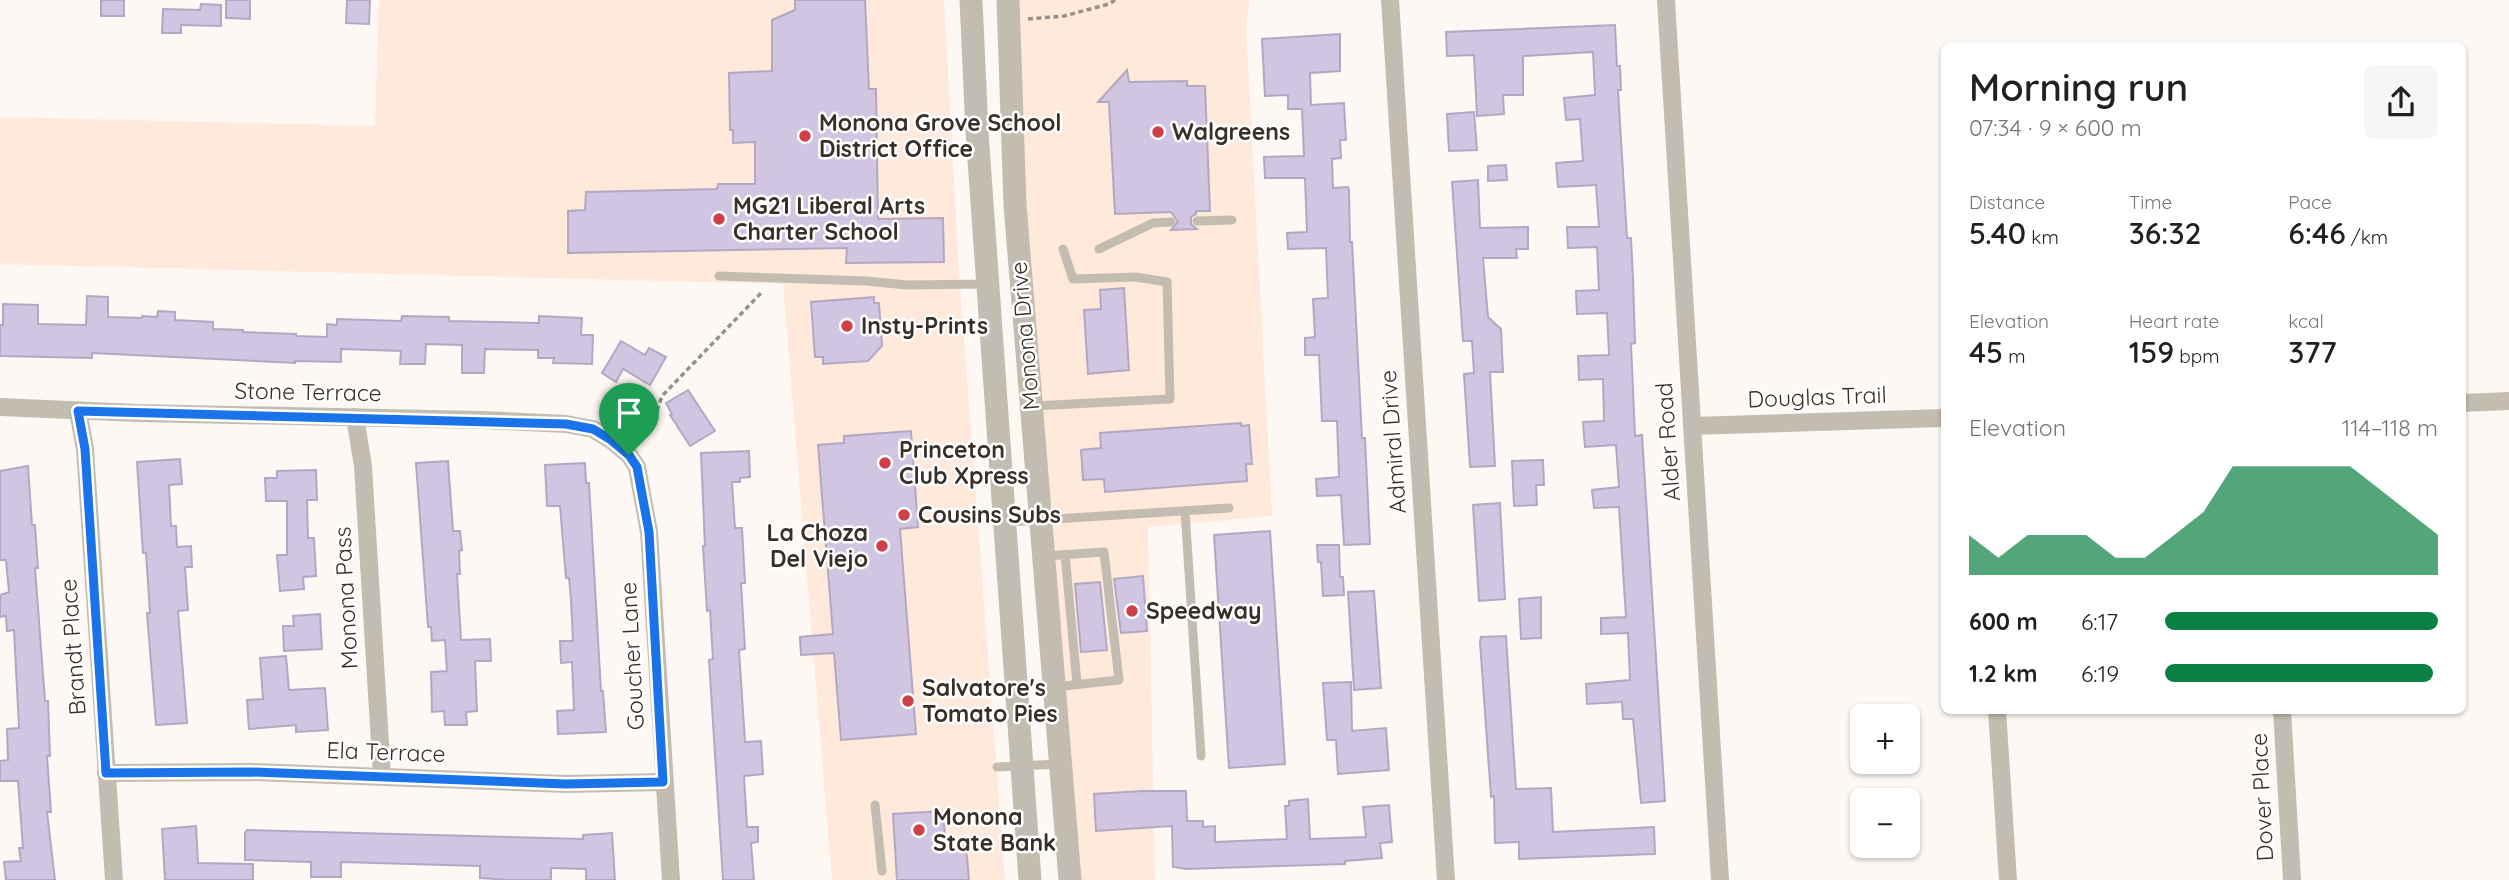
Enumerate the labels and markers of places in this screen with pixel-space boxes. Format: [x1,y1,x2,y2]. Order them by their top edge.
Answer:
place label: Monona Grove School District Office [819,108,1061,163]
place label: Walgreens [1172,117,1290,146]
marker: Walgreens [1150,124,1166,140]
marker: Monona Grove School District Office [797,128,813,144]
place label: MG21 Liberal Arts Charter School [733,191,925,246]
marker: MG21 Liberal Arts Charter School [711,211,727,227]
place label: Insty-Prints [861,311,988,340]
marker: Insty-Prints [839,318,855,334]
pin [599,383,659,455]
place label: Princeton Club Xpress [899,435,1029,490]
marker: Princeton Club Xpress [877,455,893,471]
place label: Cousins Subs [918,500,1061,529]
marker: Cousins Subs [896,507,912,523]
place label: La Choza Del Viejo [767,518,868,573]
marker: La Choza Del Viejo [874,538,890,554]
place label: Speedway [1146,596,1261,625]
marker: Speedway [1124,603,1140,619]
place label: Salvatore's Tomato Pies [922,673,1058,728]
marker: Salvatore's Tomato Pies [900,693,916,709]
place label: Monona State Bank [933,802,1056,857]
marker: Monona State Bank [911,822,927,838]

